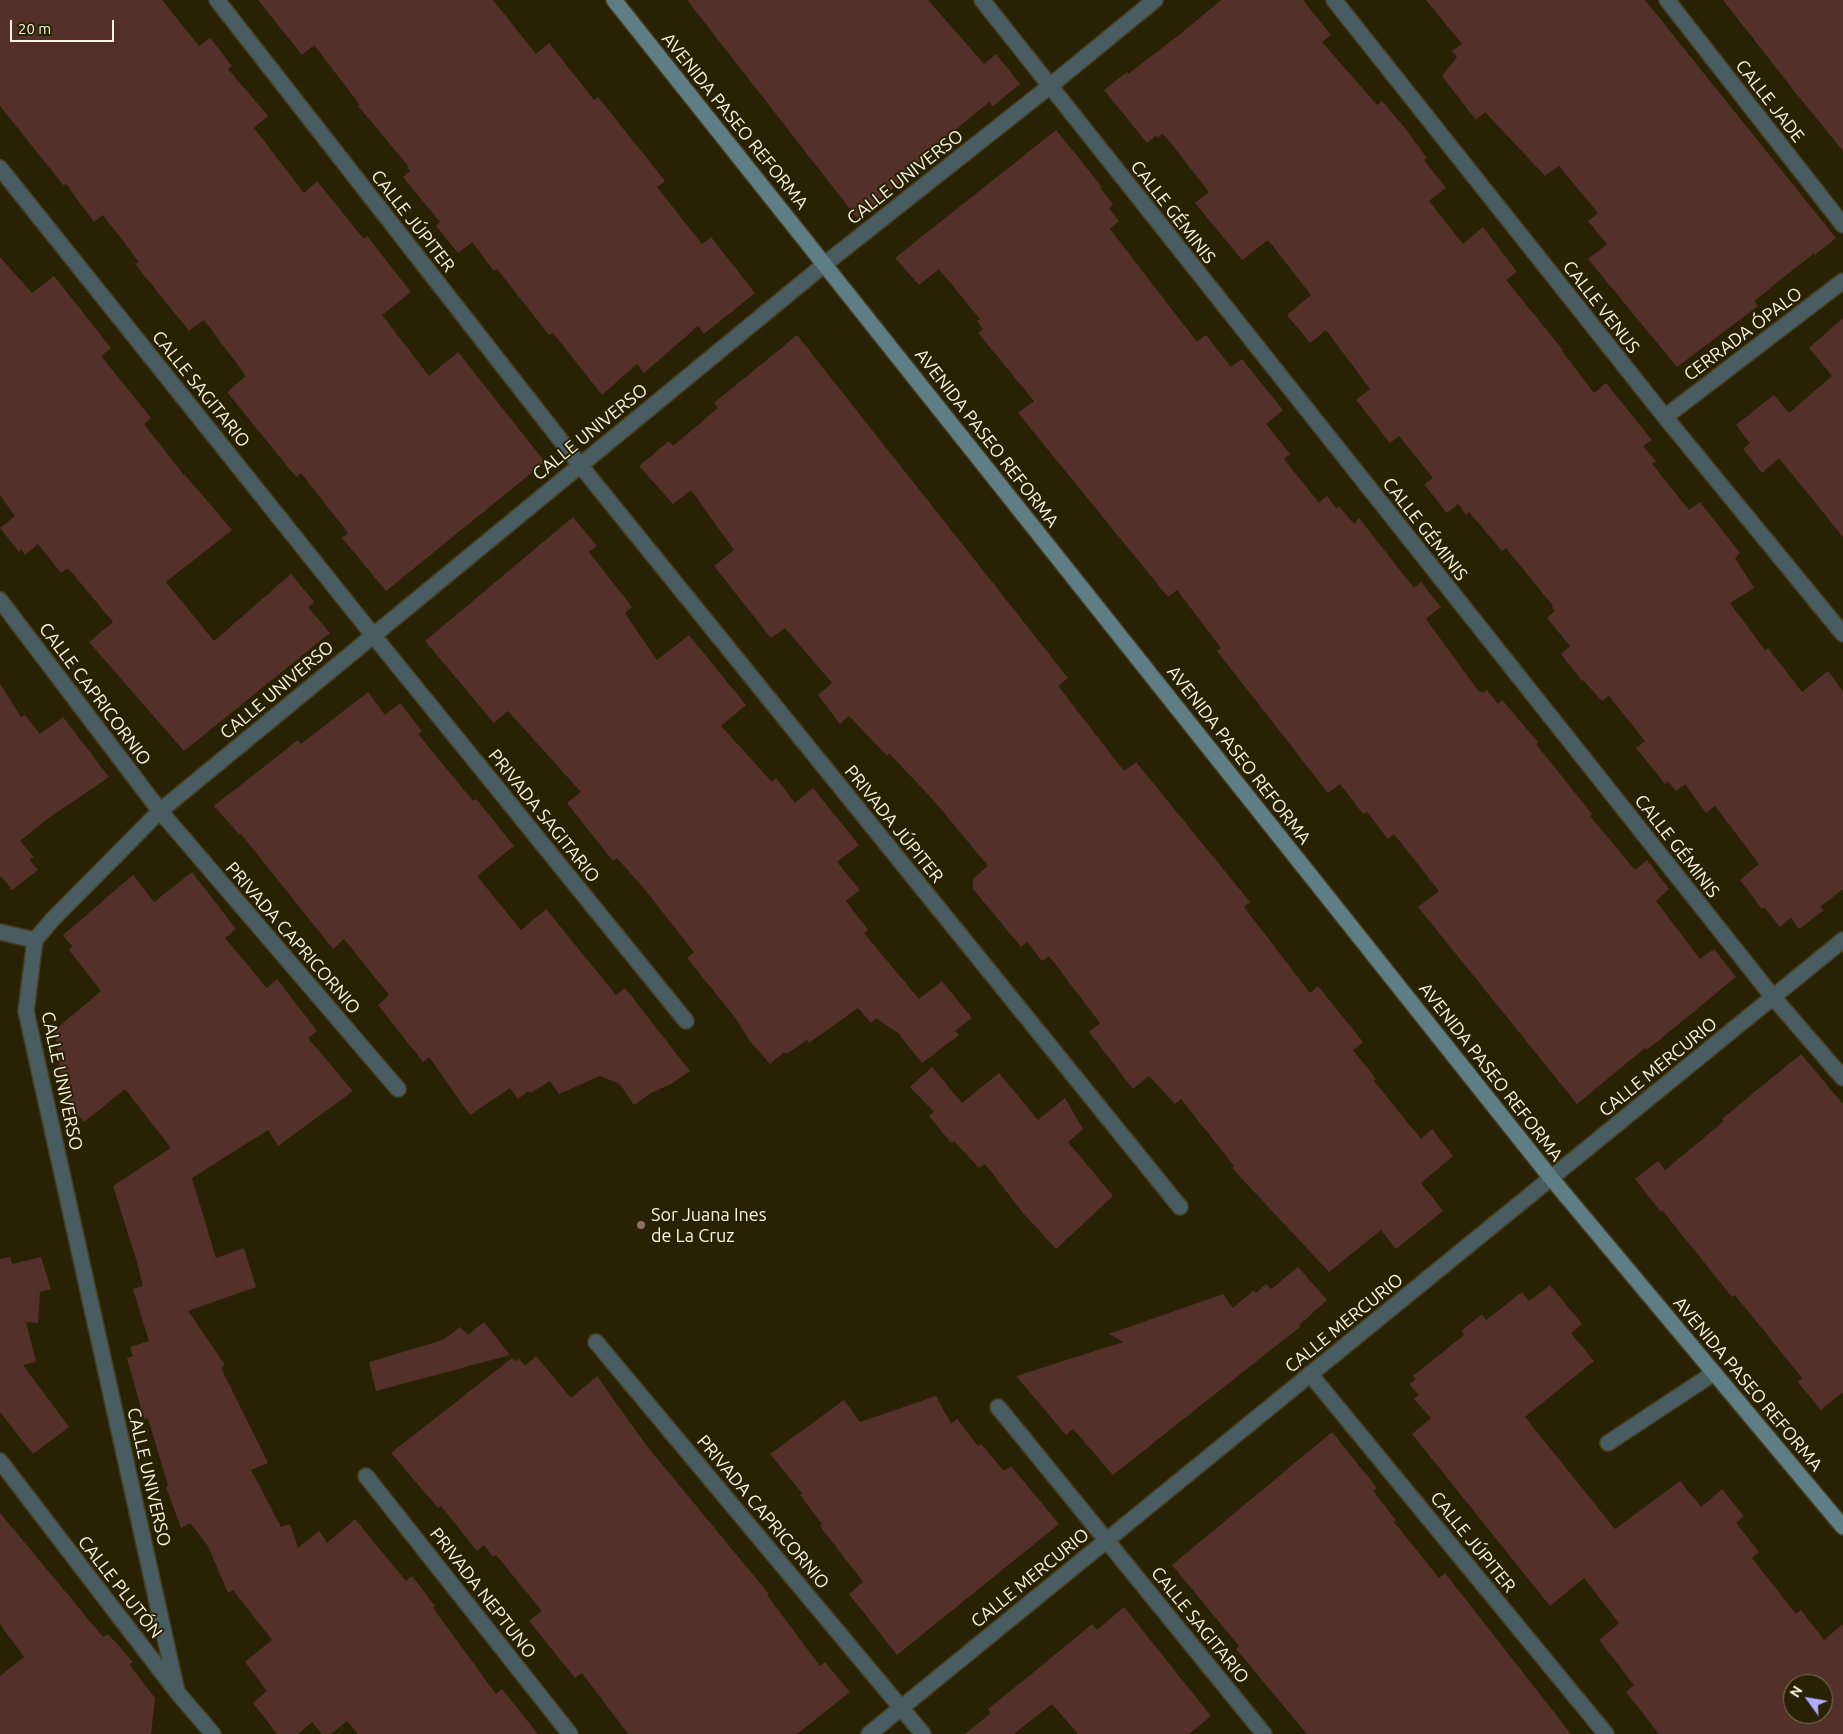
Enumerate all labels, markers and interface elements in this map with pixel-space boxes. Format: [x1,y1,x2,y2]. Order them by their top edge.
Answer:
scale bar [12,10,116,42]
text: 20 m [18,20,51,37]
street label: AVENIDA PASEO REFORMA [657,28,813,214]
street label: CALLE JADE [1731,55,1809,147]
street label: CALLE UNIVERSO [843,125,967,229]
street label: CALLE GÉMINIS [1126,156,1220,268]
street label: CALLE JÚPITER [366,166,460,276]
street label: CALLE VENUS [1558,256,1644,358]
street label: CERRADA ÓPALO [1680,283,1806,385]
street label: CALLE SAGITARIO [147,326,255,452]
street label: AVENIDA PASEO REFORMA [911,344,1063,532]
street label: CALLE UNIVERSO [528,379,652,485]
street label: CALLE GÉMINIS [1378,473,1472,585]
street label: CALLE CAPRICORNIO [34,618,156,770]
street label: CALLE UNIVERSO [216,636,338,744]
street label: AVENIDA PASEO REFORMA [1163,661,1315,849]
street label: PRIVADA SAGITARIO [484,745,604,887]
street label: PRIVADA JÚPITER [840,761,948,887]
street label: CALLE GÉMINIS [1630,790,1724,902]
street label: PRIVADA CAPRICORNIO [221,858,365,1018]
street label: AVENIDA PASEO REFORMA [1415,978,1567,1166]
street label: CALLE UNIVERSO [37,1009,87,1153]
street label: CALLE MERCURIO [1595,1013,1721,1121]
place label: Sor Juana Ines de La Cruz [651,1204,767,1246]
marker: Sor Juana Ines de La Cruz [635,1219,647,1231]
street label: CALLE MERCURIO [1281,1269,1407,1377]
street label: AVENIDA PASEO REFORMA [1669,1293,1827,1475]
street label: CALLE UNIVERSO [123,1406,175,1548]
street label: PRIVADA CAPRICORNIO [692,1431,834,1593]
street label: CALLE JÚPITER [1426,1487,1520,1597]
street label: PRIVADA NEPTUNO [425,1523,541,1663]
street label: CALLE MERCURIO [967,1524,1093,1632]
street label: CALLE PLUTÓN [73,1531,167,1643]
street label: CALLE SAGITARIO [1146,1562,1254,1688]
north arrow [1783,1674,1833,1724]
text: N [1787,1683,1806,1700]

